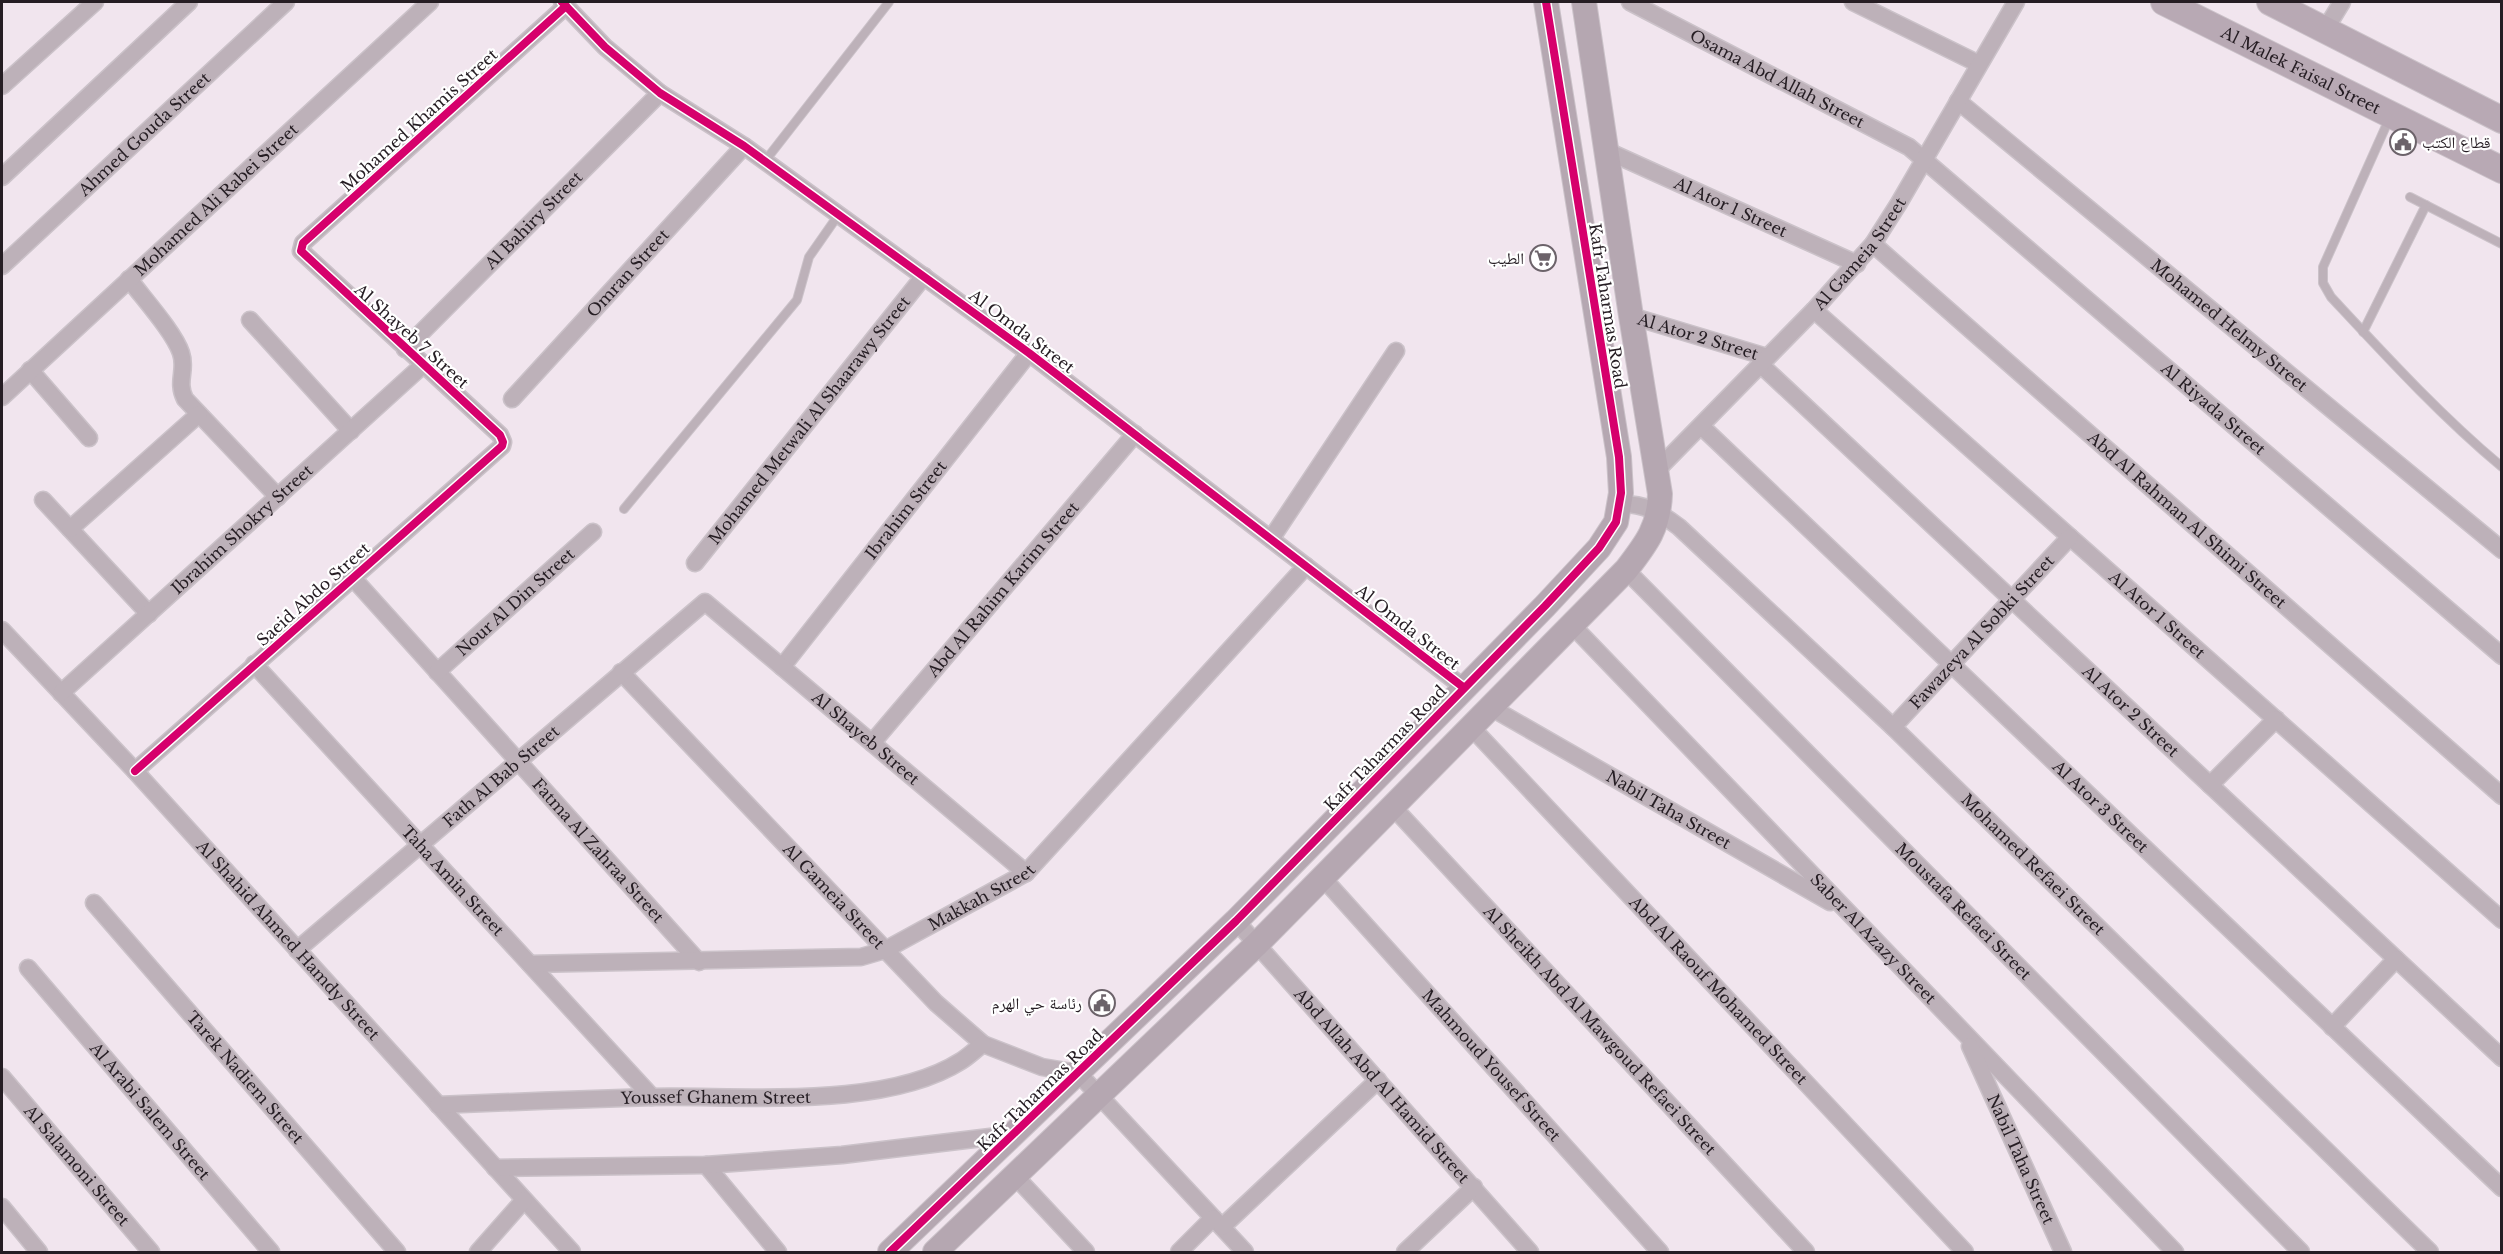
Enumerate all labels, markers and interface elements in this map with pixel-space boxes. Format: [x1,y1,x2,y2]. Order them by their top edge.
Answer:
street label: Al Malek Faisal Street [2217,22,2384,118]
street label: Osama Abd Allah Street [1687,25,1868,132]
street label: Mohamed Khamis Street [336,44,502,196]
street label: Ahmed Gouda Street [73,68,214,201]
street label: Mohamed Ali Rabei Street [130,119,302,280]
public building icon: قطاع الكتب [2388,127,2418,157]
place label: قطاع الكتب [2422,132,2490,153]
street label: Al Bahiry Street [480,167,586,274]
street label: Al Ator 1 Street [1670,172,1790,241]
street label: Al Gameia Street [1808,194,1910,315]
street label: Kafr Taharmas Road [1585,222,1631,390]
street label: Omran Street [582,225,673,321]
supermarket icon: الطيب [1528,243,1558,273]
place label: الطيب [1488,248,1524,268]
street label: Mohamed Helmy Street [2147,255,2312,396]
street label: Al Shayeb 7 Street [350,279,473,393]
street label: Al Omda Street [965,284,1079,377]
street label: Mohamed Metwali Al Shaarawy Street [704,292,914,548]
street label: Al Ator 2 Street [1634,308,1761,364]
street label: Al Riyada Street [2157,358,2270,459]
street label: Abd Al Rahman Al Shimi Street [2083,427,2291,612]
street label: Ibrahim Street [861,456,951,563]
street label: Ibrahim Shokry Street [167,460,317,598]
street label: Abd Al Rahim Karim Street [922,497,1083,682]
street label: Saeid Abdo Street [252,538,374,650]
street label: Nour Al Din Street [452,544,578,660]
street label: Fawazeya Al Sobki Street [1905,551,2058,713]
street label: Al Ator 1 Street [2104,566,2210,662]
street label: Al Omda Street [1351,580,1464,674]
street label: Al Ator 2 Street [2078,660,2183,761]
street label: Kafr Taharmas Road [1320,681,1450,815]
street label: Al Shayeb Street [807,686,924,789]
street label: Fath Al Bab Street [439,721,563,831]
street label: Al Ator 3 Street [2048,756,2153,857]
street label: Nabil Taha Street [1603,766,1735,853]
street label: Fatma Al Zahraa Street [528,774,669,927]
street label: Mohamed Refaei Street [1957,789,2110,939]
street label: Taha Amin Street [397,821,509,940]
street label: Al Shahid Ahmed Hamdy Street [192,835,384,1044]
street label: Al Gameia Street [778,838,889,953]
street label: Moustafa Refaei Street [1892,838,2036,984]
street label: Makkah Street [925,860,1039,935]
street label: Saber Al Azazy Street [1806,869,1941,1008]
street label: Abd Al Raouf Mohamed Street [1625,891,1812,1088]
street label: Al Sheikh Abd Al Mawgoud Refaei Street [1479,901,1721,1159]
street label: Abd Allah Abd Al Hamid Street [1290,983,1474,1187]
street label: Mahmoud Yousef Street [1418,985,1565,1145]
public building icon: رئاسة حي الهرم [1087,988,1117,1018]
place label: رئاسة حي الهرم [992,993,1082,1016]
street label: Tarek Nadiem Street [182,1007,308,1148]
street label: Kafr Taharmas Road [973,1025,1107,1155]
street label: Al Arabi Salem Street [85,1037,215,1184]
street label: Youssef Ghanem Street [620,1087,811,1108]
street label: Nabil Taha Street [1983,1091,2059,1227]
street label: Al Salamoni Street [20,1100,134,1230]

